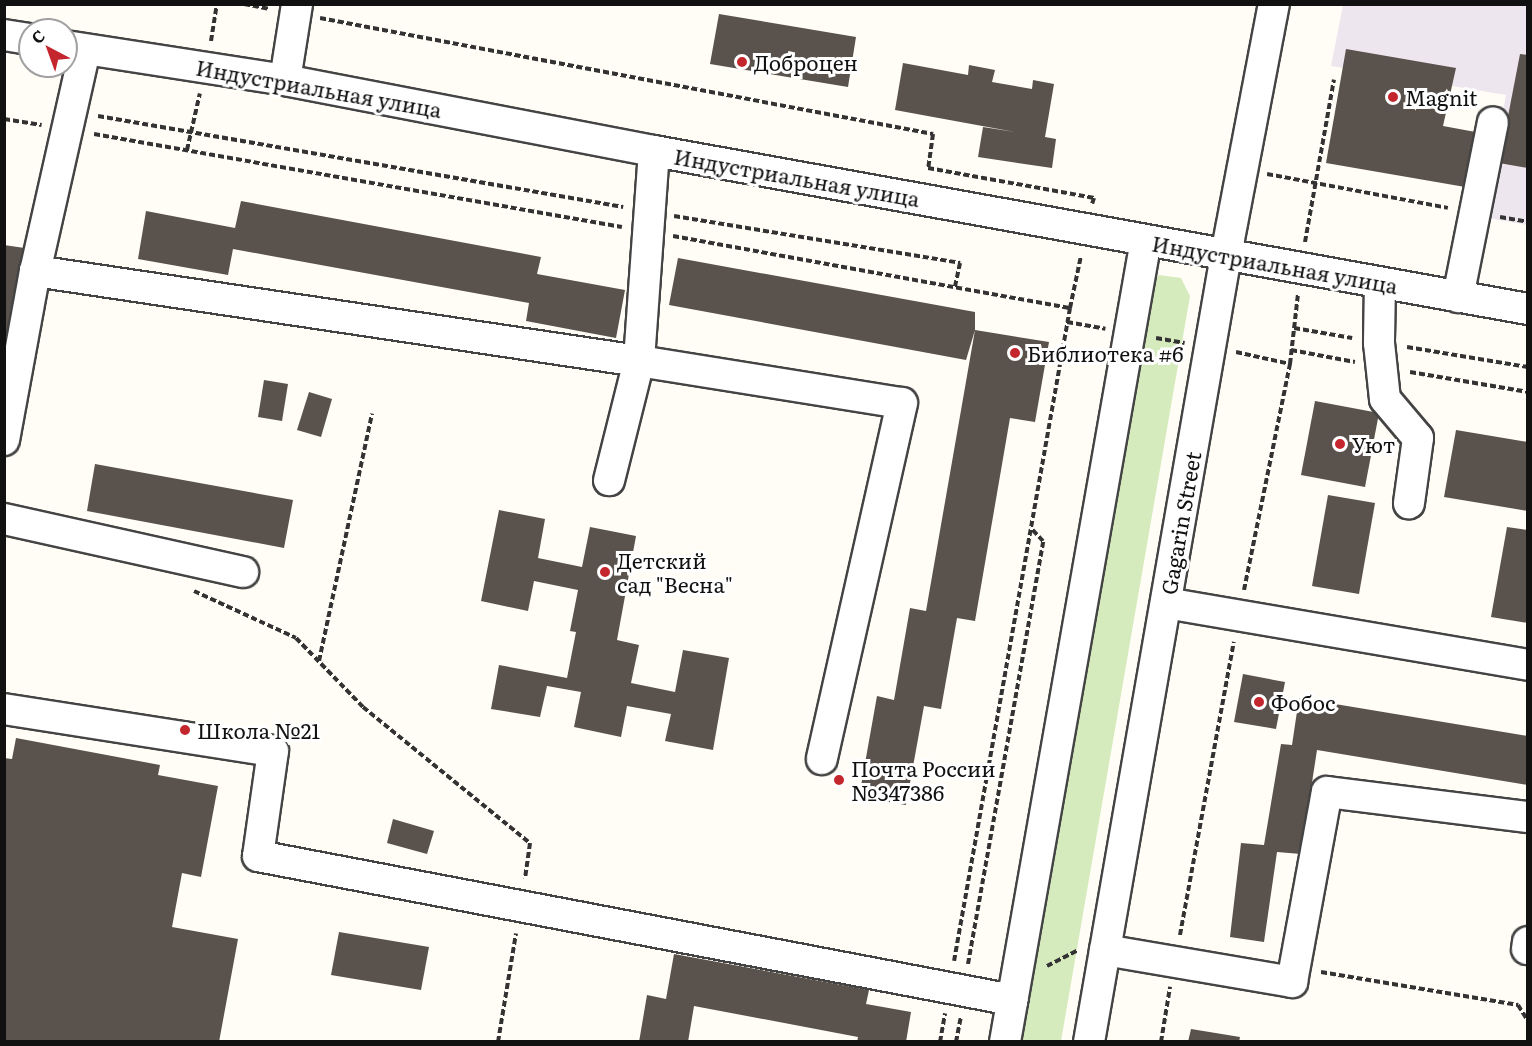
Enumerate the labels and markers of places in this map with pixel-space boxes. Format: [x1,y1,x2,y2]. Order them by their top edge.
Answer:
place label: Доброцен [754,49,858,75]
marker: Доброцен [735,55,749,69]
place label: Magnit [1405,84,1477,110]
marker: Magnit [1386,90,1400,104]
place label: Библиотека #6 [1027,340,1184,366]
marker: Библиотека #6 [1008,346,1022,360]
place label: Уют [1352,431,1395,457]
marker: Уют [1333,437,1347,451]
place label: Детский сад "Весна" [617,547,733,597]
marker: Детский сад "Весна" [598,565,612,579]
place label: Фобос [1271,689,1336,715]
marker: Фобос [1252,695,1266,709]
place label: Школа №21 [197,717,320,743]
marker: Школа №21 [178,723,192,737]
place label: Почта России №347386 [851,755,996,805]
marker: Почта России №347386 [832,773,846,787]

